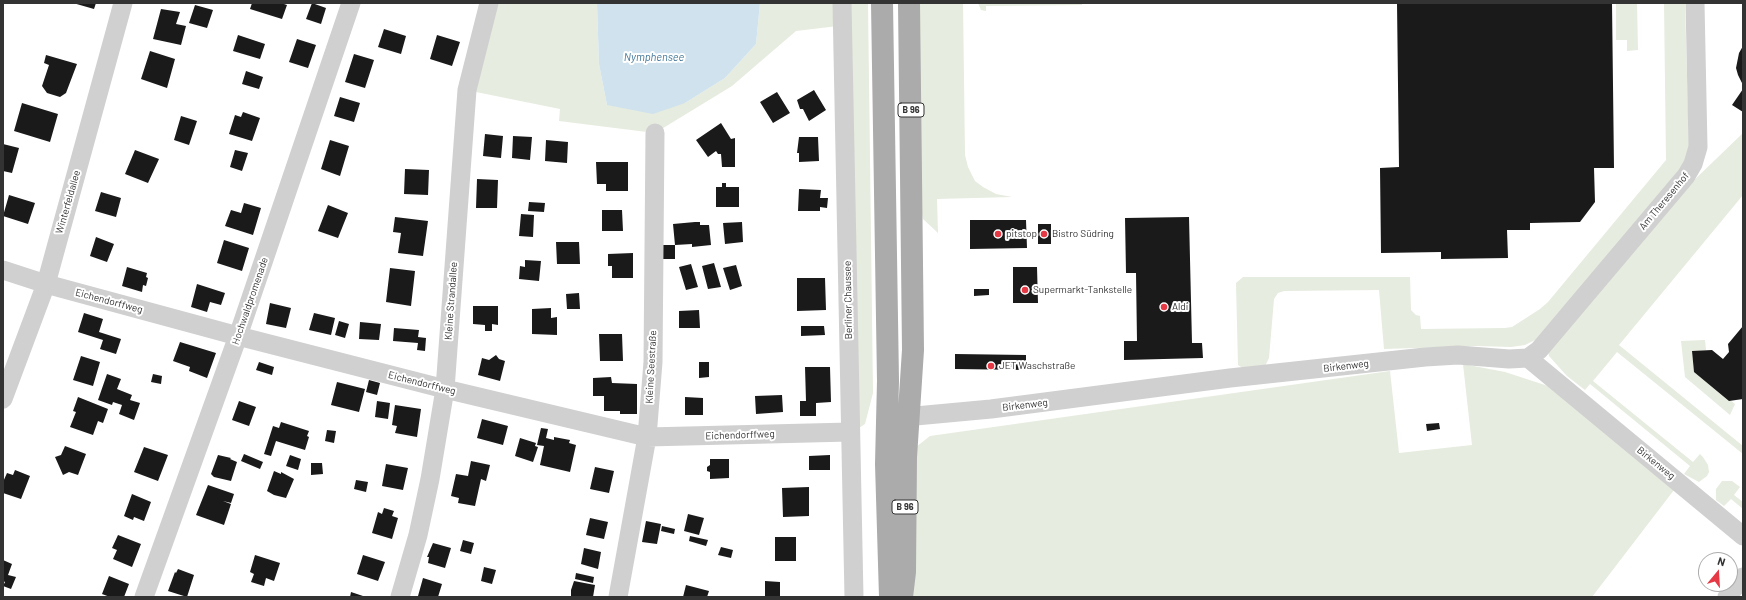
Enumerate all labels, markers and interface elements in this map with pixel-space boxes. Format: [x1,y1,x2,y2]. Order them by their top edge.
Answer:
water label: Nymphensee [624,50,684,64]
road number: B 96 [898,103,924,117]
street label: Winterfeldallee [53,169,83,235]
street label: Am Theresenhof [1636,170,1692,232]
place label: pitstop [1006,228,1037,240]
place label: Bistro Südring [1052,228,1114,240]
marker: pitstop [993,229,1003,239]
marker: Bistro Südring [1039,229,1049,239]
street label: Hochwaldpromenade [229,256,271,346]
street label: Berliner Chaussee [841,261,855,339]
street label: Kleine Strandallee [442,262,460,340]
place label: Supermarkt-Tankstelle [1033,284,1132,296]
marker: Supermarkt-Tankstelle [1020,285,1030,295]
street label: Eichendorffweg [74,286,144,316]
place label: Aldi [1172,301,1188,313]
marker: Aldi [1159,302,1169,312]
street label: Kleine Seestraße [643,330,659,404]
street label: Birkenweg [1323,357,1369,375]
place label: JET Waschstraße [999,360,1075,372]
marker: JET Waschstraße [986,361,996,371]
street label: Eichendorffweg [387,369,457,397]
street label: Birkenweg [1002,396,1048,414]
street label: Eichendorffweg [705,428,775,442]
street label: Birkenweg [1634,444,1678,482]
road number: B 96 [892,500,918,514]
north arrow [1698,552,1738,592]
text: N [1716,554,1727,568]

